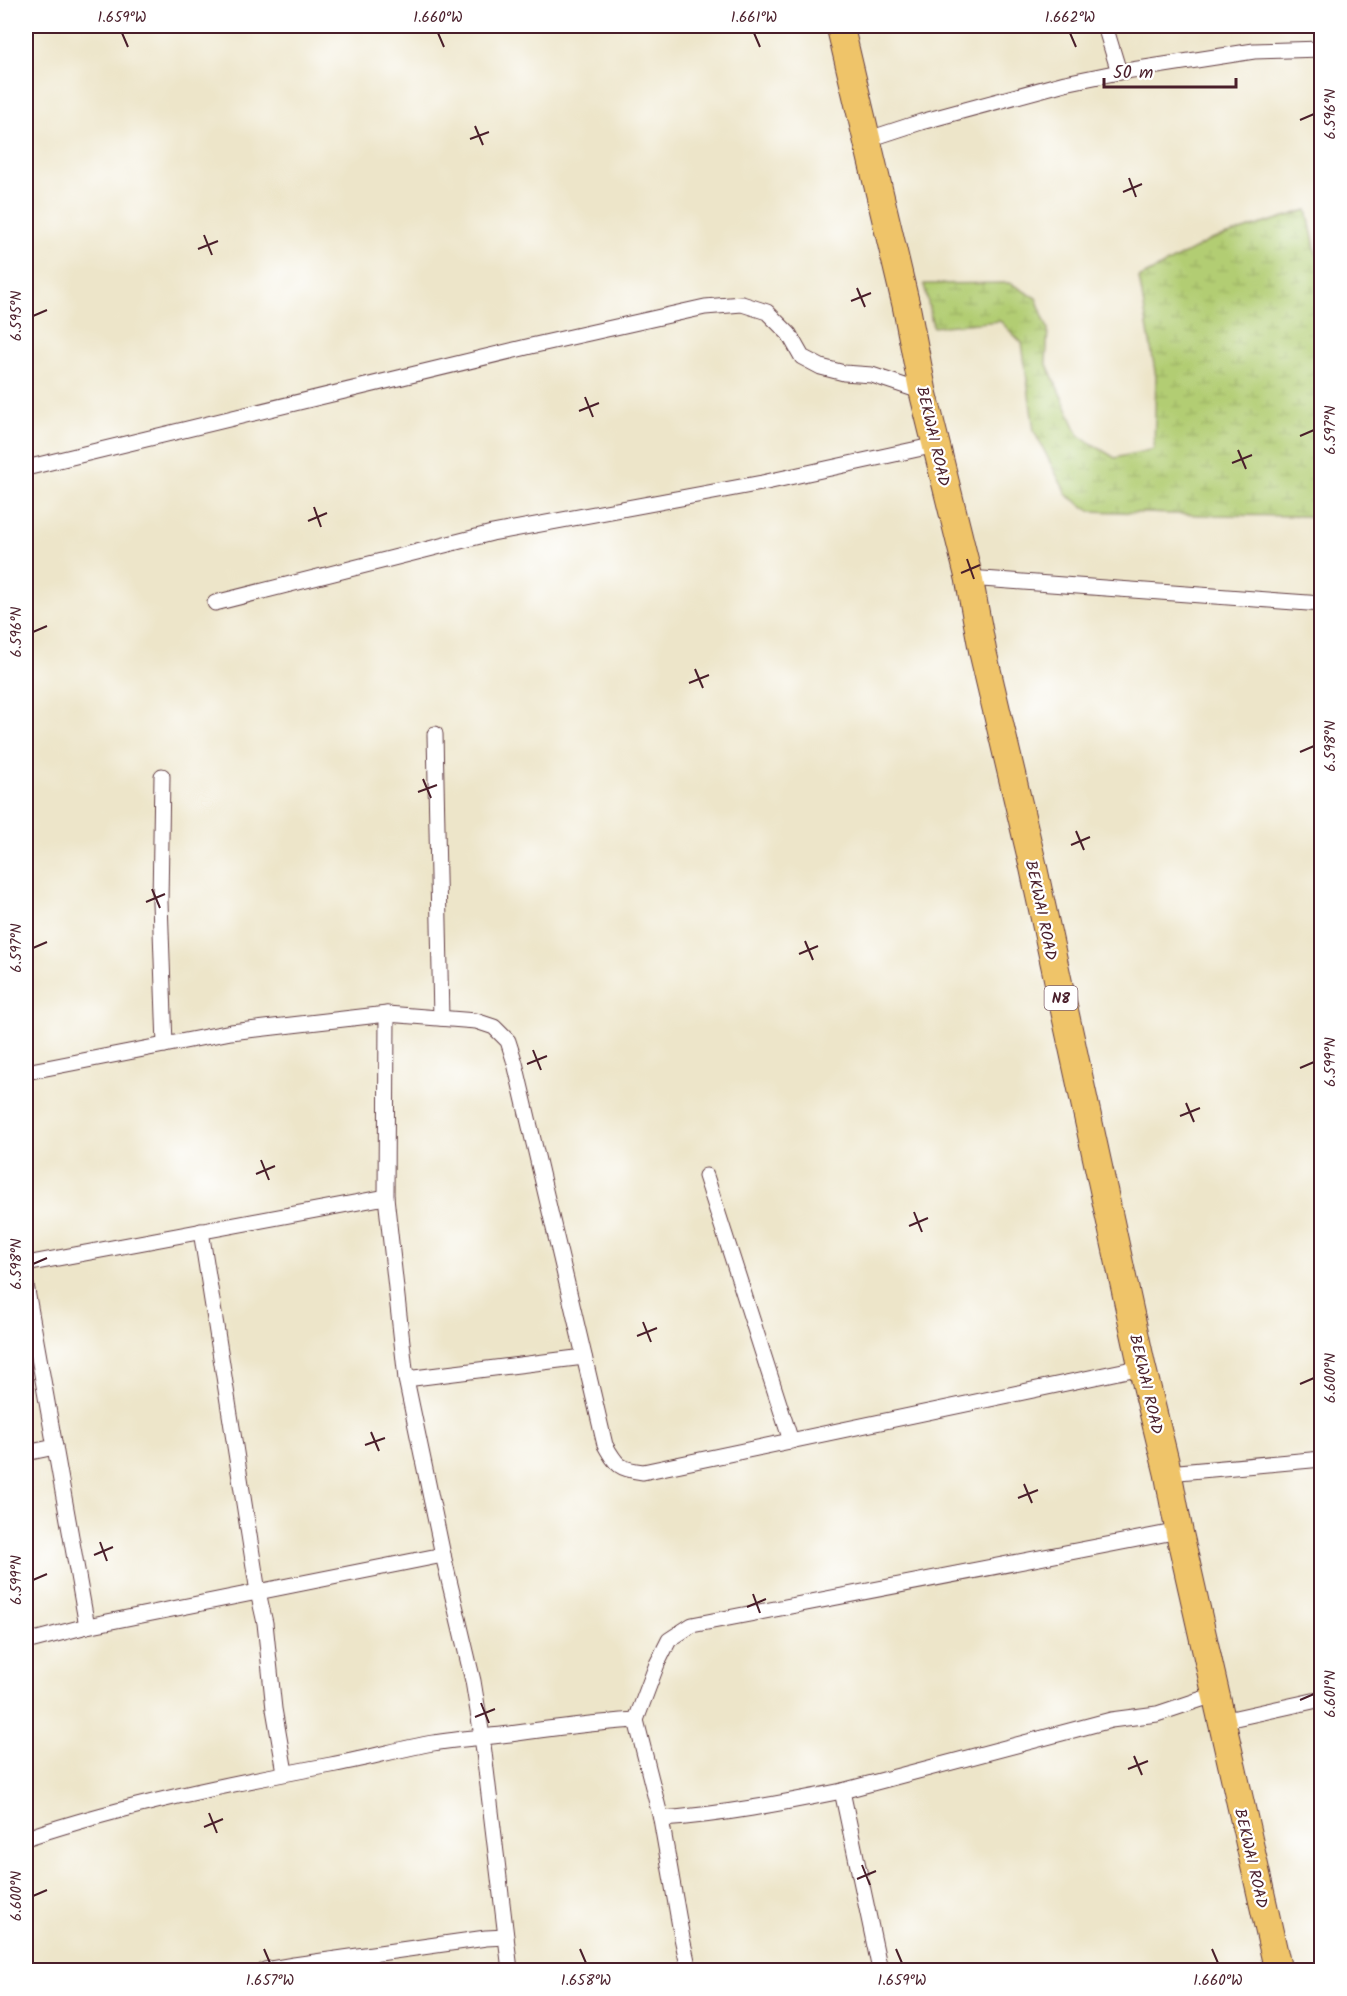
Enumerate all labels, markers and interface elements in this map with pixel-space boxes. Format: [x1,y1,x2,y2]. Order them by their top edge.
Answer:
text: 1.659°W [98,6,147,30]
text: 1.660°W [413,6,463,30]
text: 1.661°W [731,6,777,30]
text: 1.662°W [1045,6,1096,30]
scale bar [1104,51,1236,89]
text: 50 m [1113,59,1153,88]
text: 6.596°N [1319,89,1343,139]
text: 6.595°N [5,291,29,341]
street label: BEKWAI ROAD [909,384,956,489]
text: 6.597°N [1319,405,1343,455]
text: 6.596°N [5,607,29,657]
text: 6.598°N [1319,720,1343,772]
street label: BEKWAI ROAD [1018,858,1063,963]
text: 6.597°N [5,923,29,973]
road number: N8 [1044,986,1078,1010]
text: 6.599°N [1319,1037,1343,1087]
text: 6.598°N [5,1238,29,1290]
street label: BEKWAI ROAD [1122,1332,1169,1437]
text: 6.600°N [1319,1353,1343,1403]
text: 6.599°N [5,1555,29,1605]
text: 6.601°N [1319,1670,1343,1718]
street label: BEKWAI ROAD [1227,1806,1274,1911]
text: 6.600°N [5,1871,29,1921]
text: 1.657°W [246,1969,294,1993]
text: 1.658°W [561,1969,612,1993]
text: 1.659°W [878,1969,927,1993]
text: 1.660°W [1193,1969,1243,1993]

